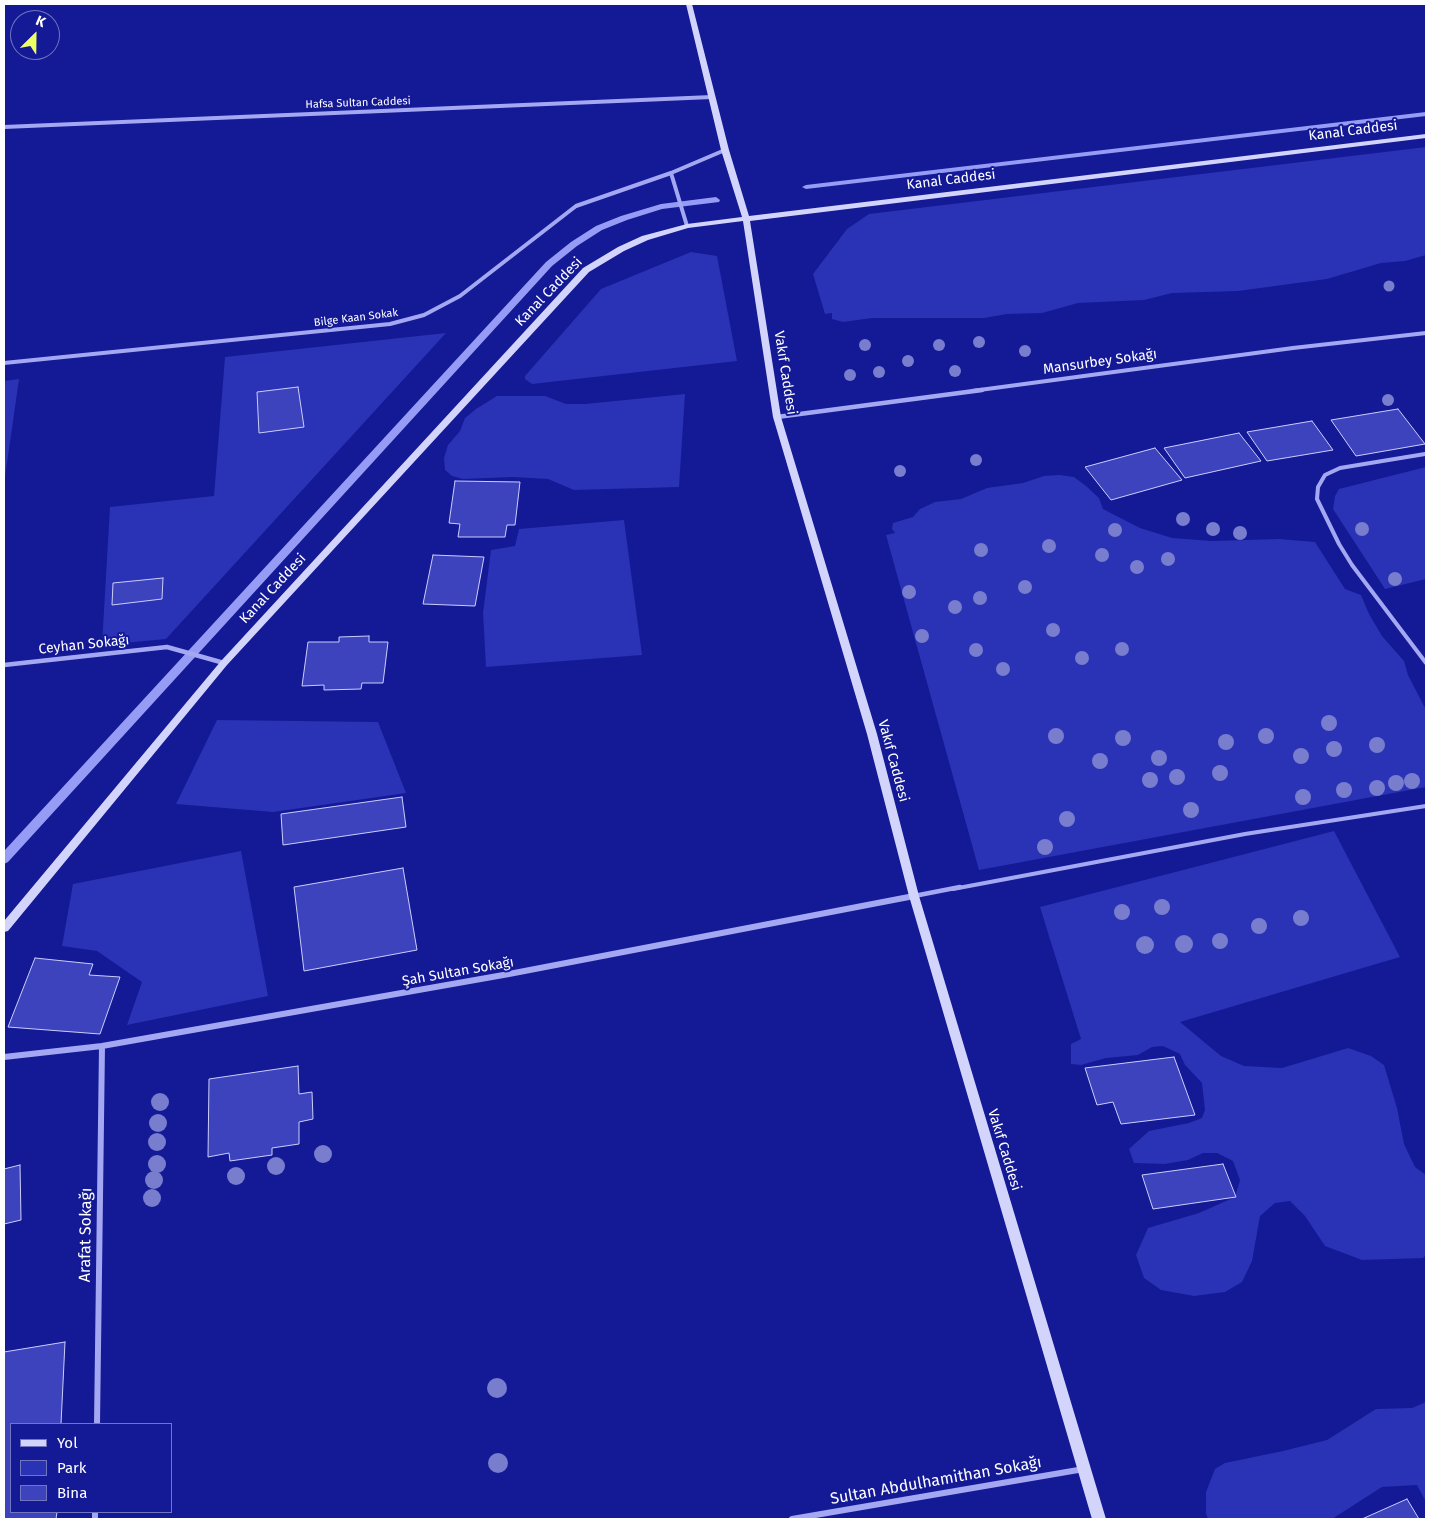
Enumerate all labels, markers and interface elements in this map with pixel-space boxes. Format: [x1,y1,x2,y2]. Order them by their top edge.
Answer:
north arrow [10,10,60,60]
text: K [33,12,48,31]
street label: Hafsa Sultan Caddesi [305,95,411,111]
street label: Kanal Caddesi [1308,117,1398,145]
street label: Kanal Caddesi [906,166,996,194]
street label: Kanal Caddesi [512,254,586,330]
street label: Bilge Kaan Sokak [313,306,399,330]
street label: Vakıf Caddesi [770,330,800,416]
street label: Mansurbey Sokağı [1042,346,1158,378]
street label: Kanal Caddesi [236,551,310,627]
street label: Ceyhan Sokağı [38,632,130,658]
street label: Vakıf Caddesi [874,718,912,804]
street label: Şah Sultan Sokağı [401,954,515,990]
street label: Vakıf Caddesi [984,1107,1024,1193]
street label: Arafat Sokağı [76,1188,96,1282]
legend [10,1423,172,1513]
text: Yol [57,1434,78,1452]
street label: Sultan Abdulhamithan Sokağı [829,1453,1043,1509]
text: Park [57,1459,87,1477]
text: Bina [57,1484,87,1502]

